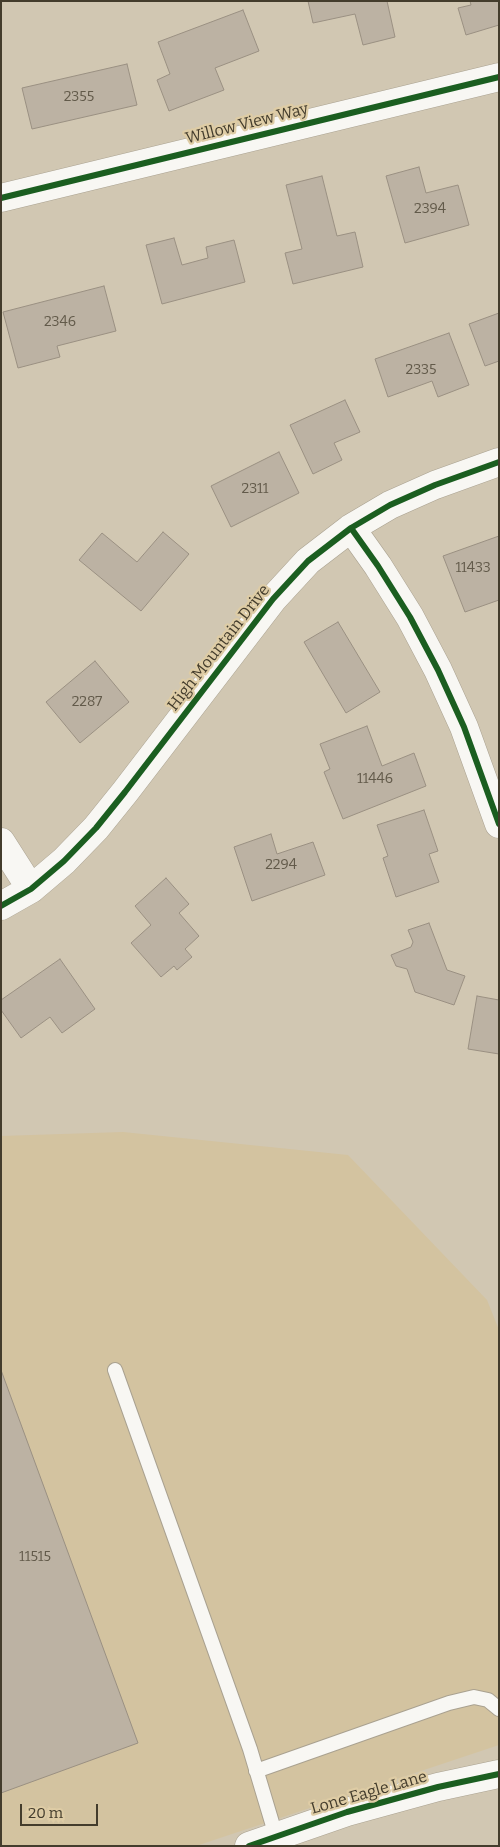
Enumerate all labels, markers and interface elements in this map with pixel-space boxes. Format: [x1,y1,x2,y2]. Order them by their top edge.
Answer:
house number: 2355 [64,89,94,105]
street label: Willow View Way [184,99,310,149]
house number: 2394 [414,201,446,217]
house number: 2346 [44,314,76,330]
house number: 2335 [406,362,436,378]
house number: 2311 [242,481,268,497]
house number: 11433 [455,560,491,576]
street label: High Mountain Drive [164,581,274,715]
house number: 2287 [72,694,102,710]
house number: 11446 [357,771,393,787]
house number: 2294 [265,857,297,873]
house number: 11515 [19,1549,51,1565]
street label: Lone Eagle Lane [309,1767,429,1819]
scale bar [22,1794,100,1826]
text: 20 m [28,1804,63,1822]

